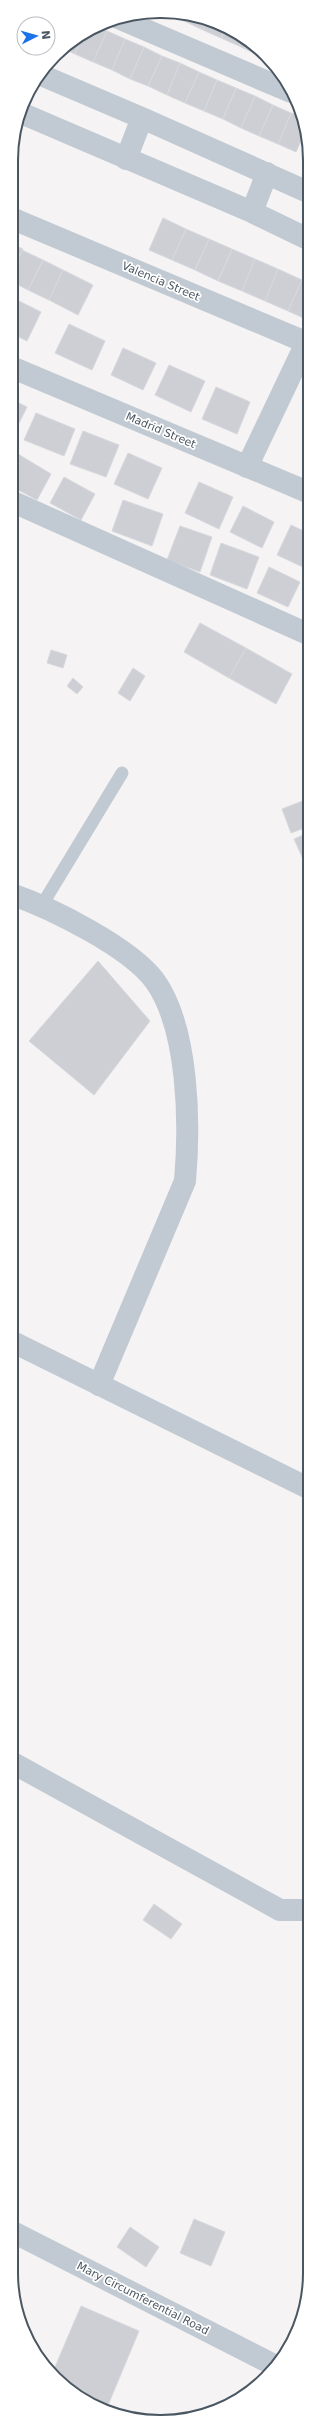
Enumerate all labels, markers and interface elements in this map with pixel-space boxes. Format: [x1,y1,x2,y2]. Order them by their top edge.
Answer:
north arrow [16,16,56,56]
text: N [39,30,52,40]
street label: Valencia Street [120,259,202,304]
street label: Madrid Street [124,410,198,451]
street label: Mary Circumferential Road [75,2259,211,2337]

